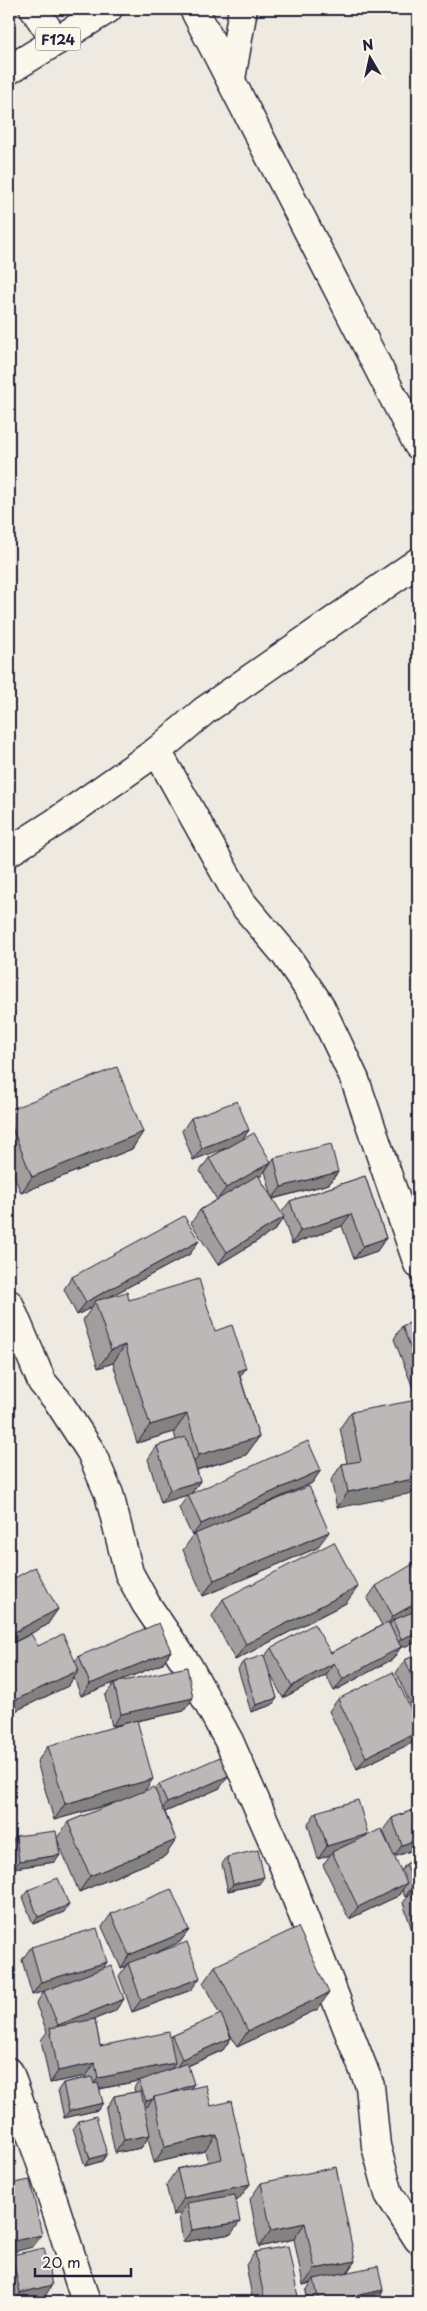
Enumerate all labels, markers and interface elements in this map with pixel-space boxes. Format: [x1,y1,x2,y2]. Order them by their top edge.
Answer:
road number: F124 [36,28,80,50]
north arrow [344,32,394,82]
text: N [361,33,375,56]
scale bar [35,2246,131,2278]
text: 20 m [42,2250,81,2273]

